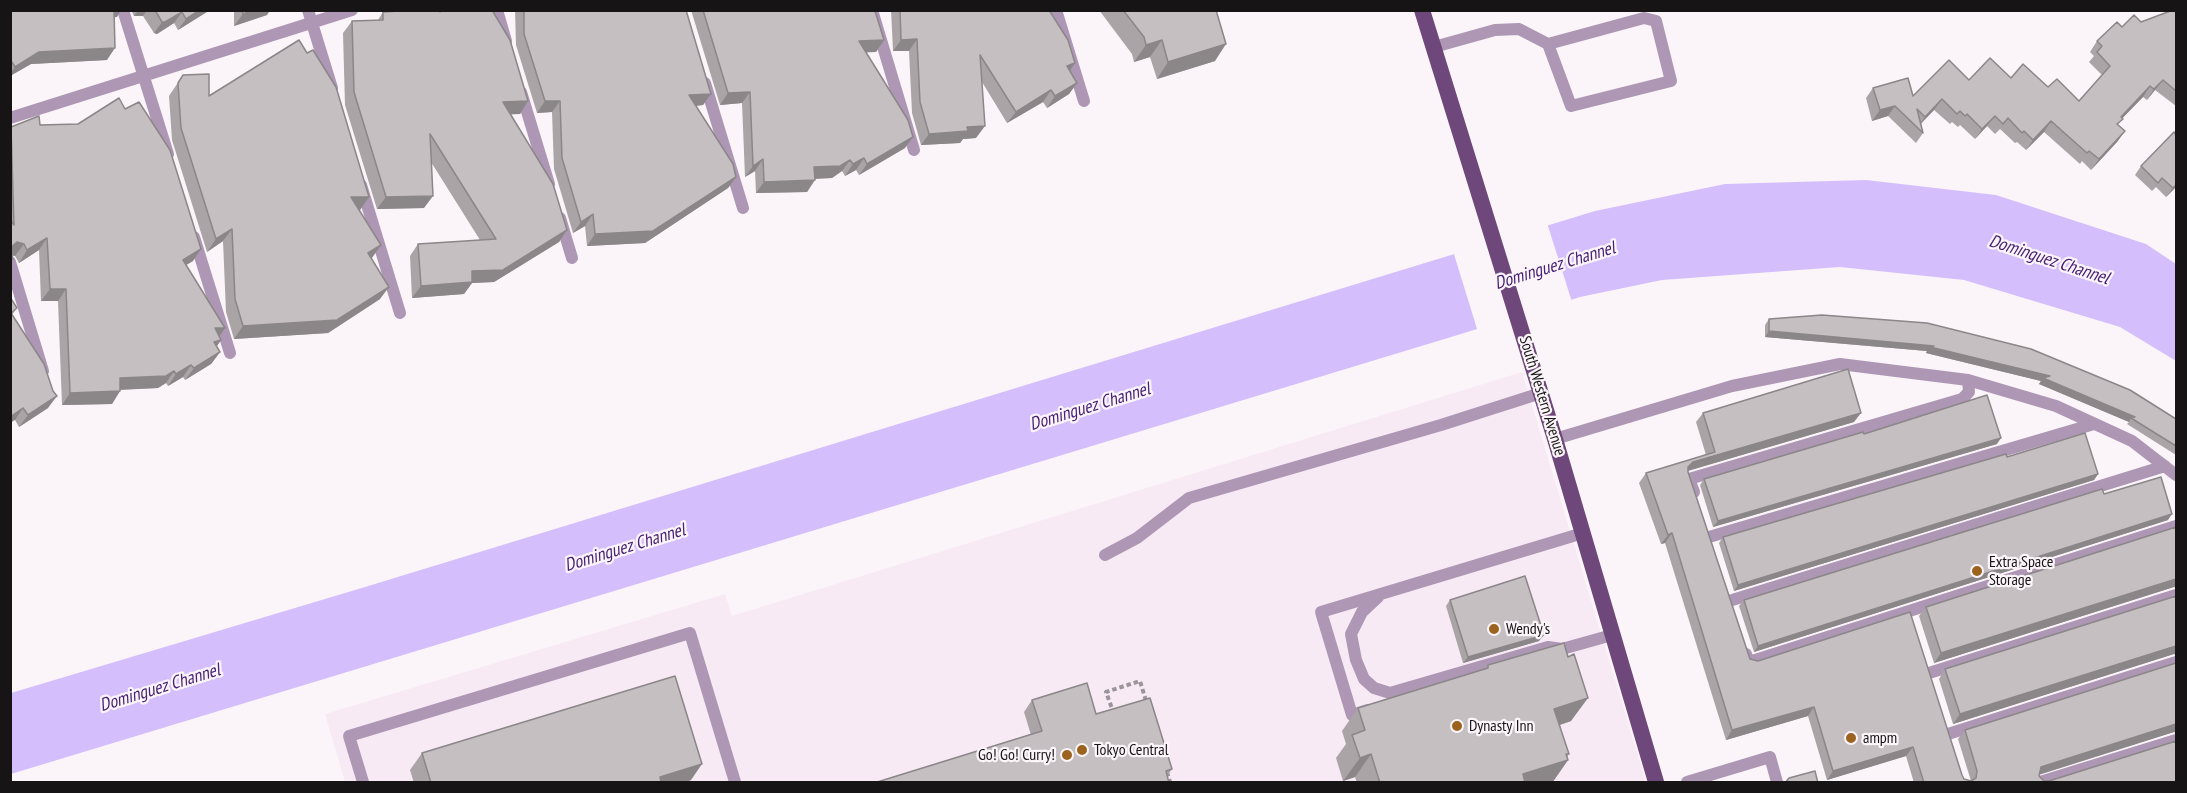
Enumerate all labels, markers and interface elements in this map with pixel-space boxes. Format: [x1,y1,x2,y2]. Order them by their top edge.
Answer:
water label: Dominguez Channel [1986,230,2112,290]
water label: Dominguez Channel [1492,237,1618,295]
street label: South Western Avenue [1515,334,1569,458]
water label: Dominguez Channel [1027,378,1153,436]
water label: Dominguez Channel [562,519,688,577]
place label: Extra Space Storage [1989,552,2053,590]
marker: Extra Space Storage [1970,564,1984,578]
place label: Wendy's [1506,619,1550,639]
marker: Wendy's [1487,622,1501,636]
water label: Dominguez Channel [97,659,223,717]
place label: Dynasty Inn [1469,716,1534,736]
marker: Dynasty Inn [1450,719,1464,733]
place label: ampm [1863,728,1897,748]
marker: ampm [1844,731,1858,745]
place label: Tokyo Central [1094,740,1168,760]
marker: Tokyo Central [1075,743,1089,757]
place label: Go! Go! Curry! [978,745,1055,765]
marker: Go! Go! Curry! [1060,748,1074,762]

